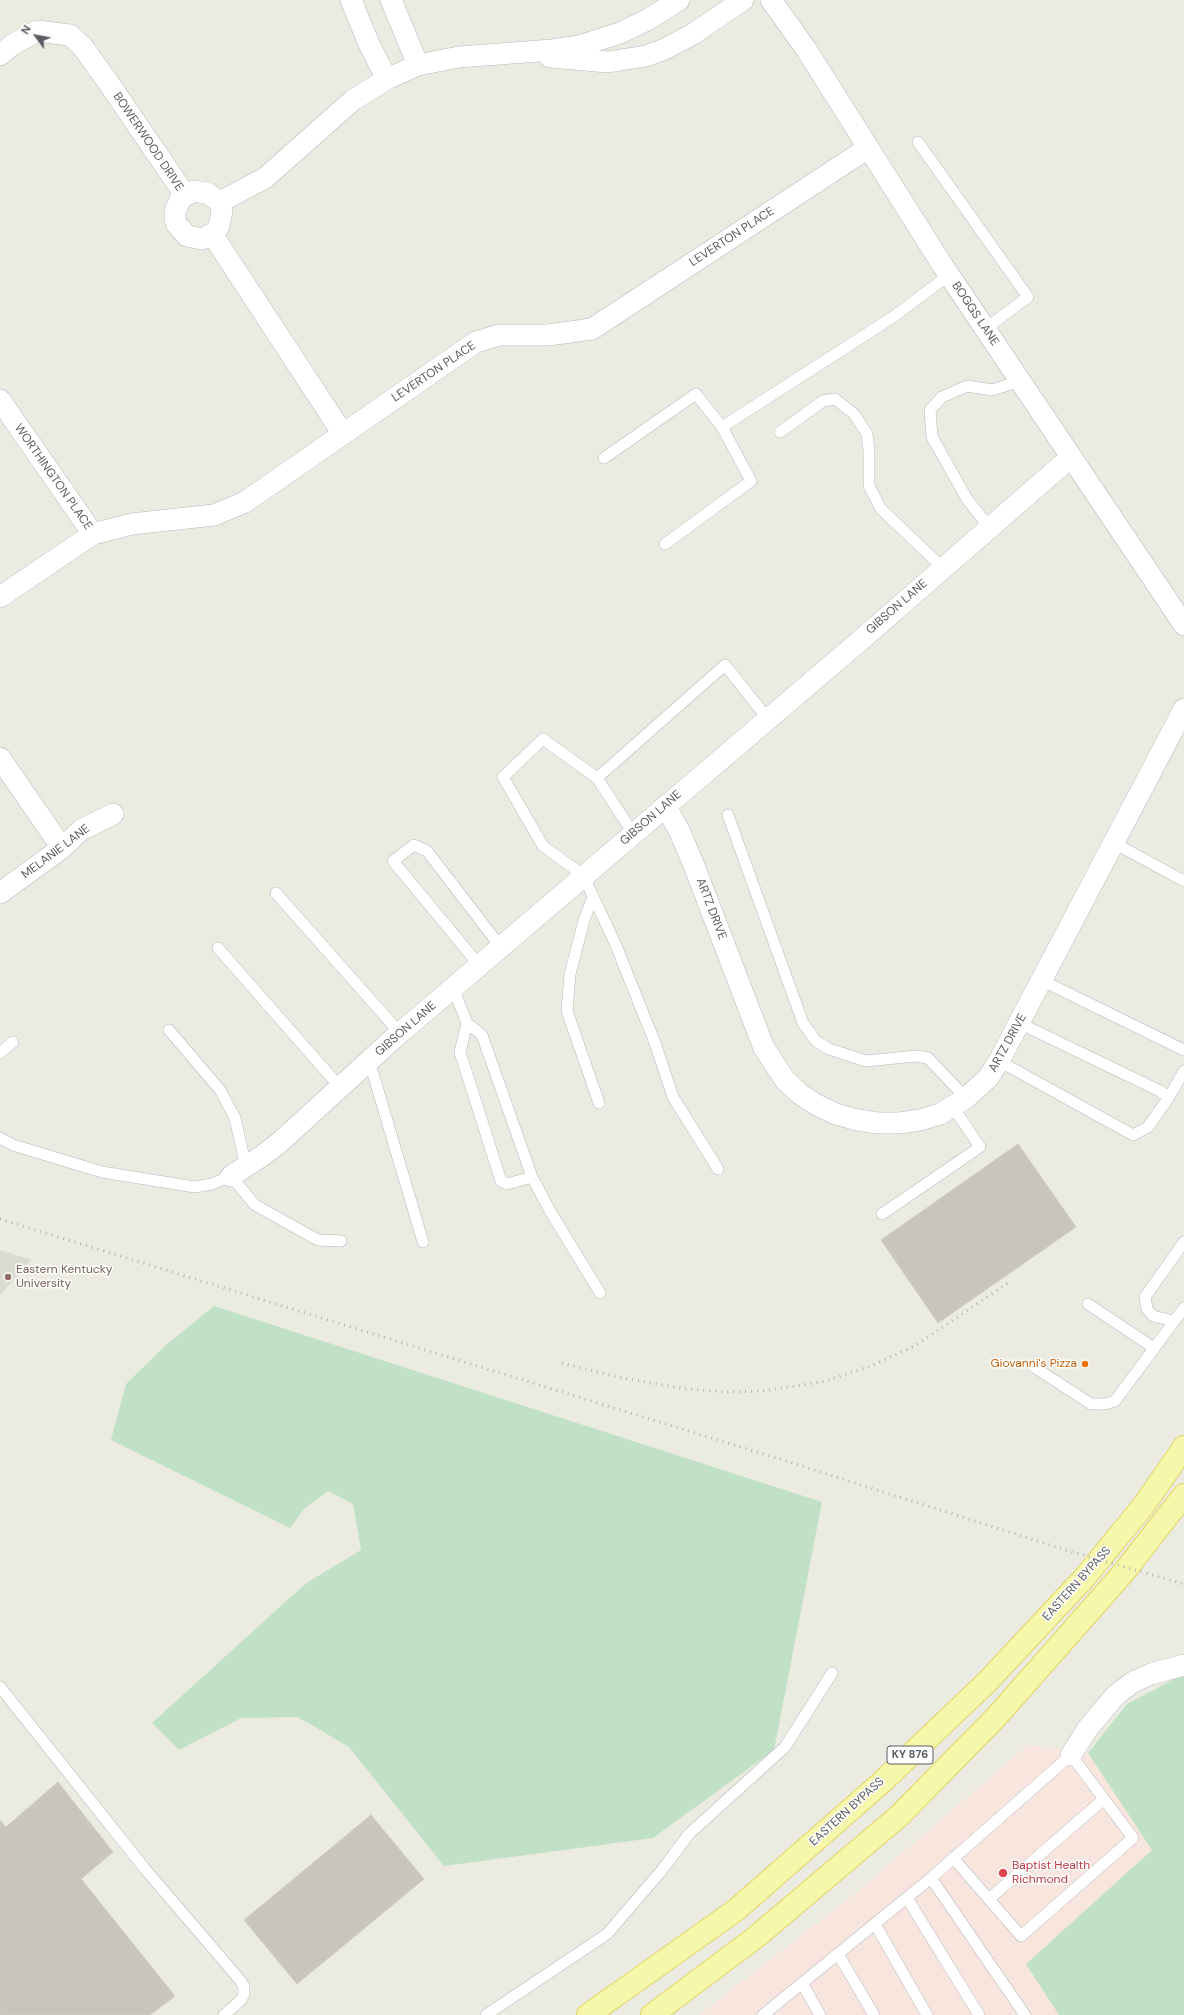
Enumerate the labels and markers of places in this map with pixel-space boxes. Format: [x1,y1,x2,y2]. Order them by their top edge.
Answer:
place label: Eastern Kentucky University [16,1263,112,1291]
marker: Eastern Kentucky University [3,1272,13,1282]
place label: Giovanni's Pizza [991,1357,1077,1371]
marker: Giovanni's Pizza [1080,1359,1090,1369]
place label: Baptist Health Richmond [1012,1859,1090,1887]
marker: Baptist Health Richmond [997,1867,1009,1879]

